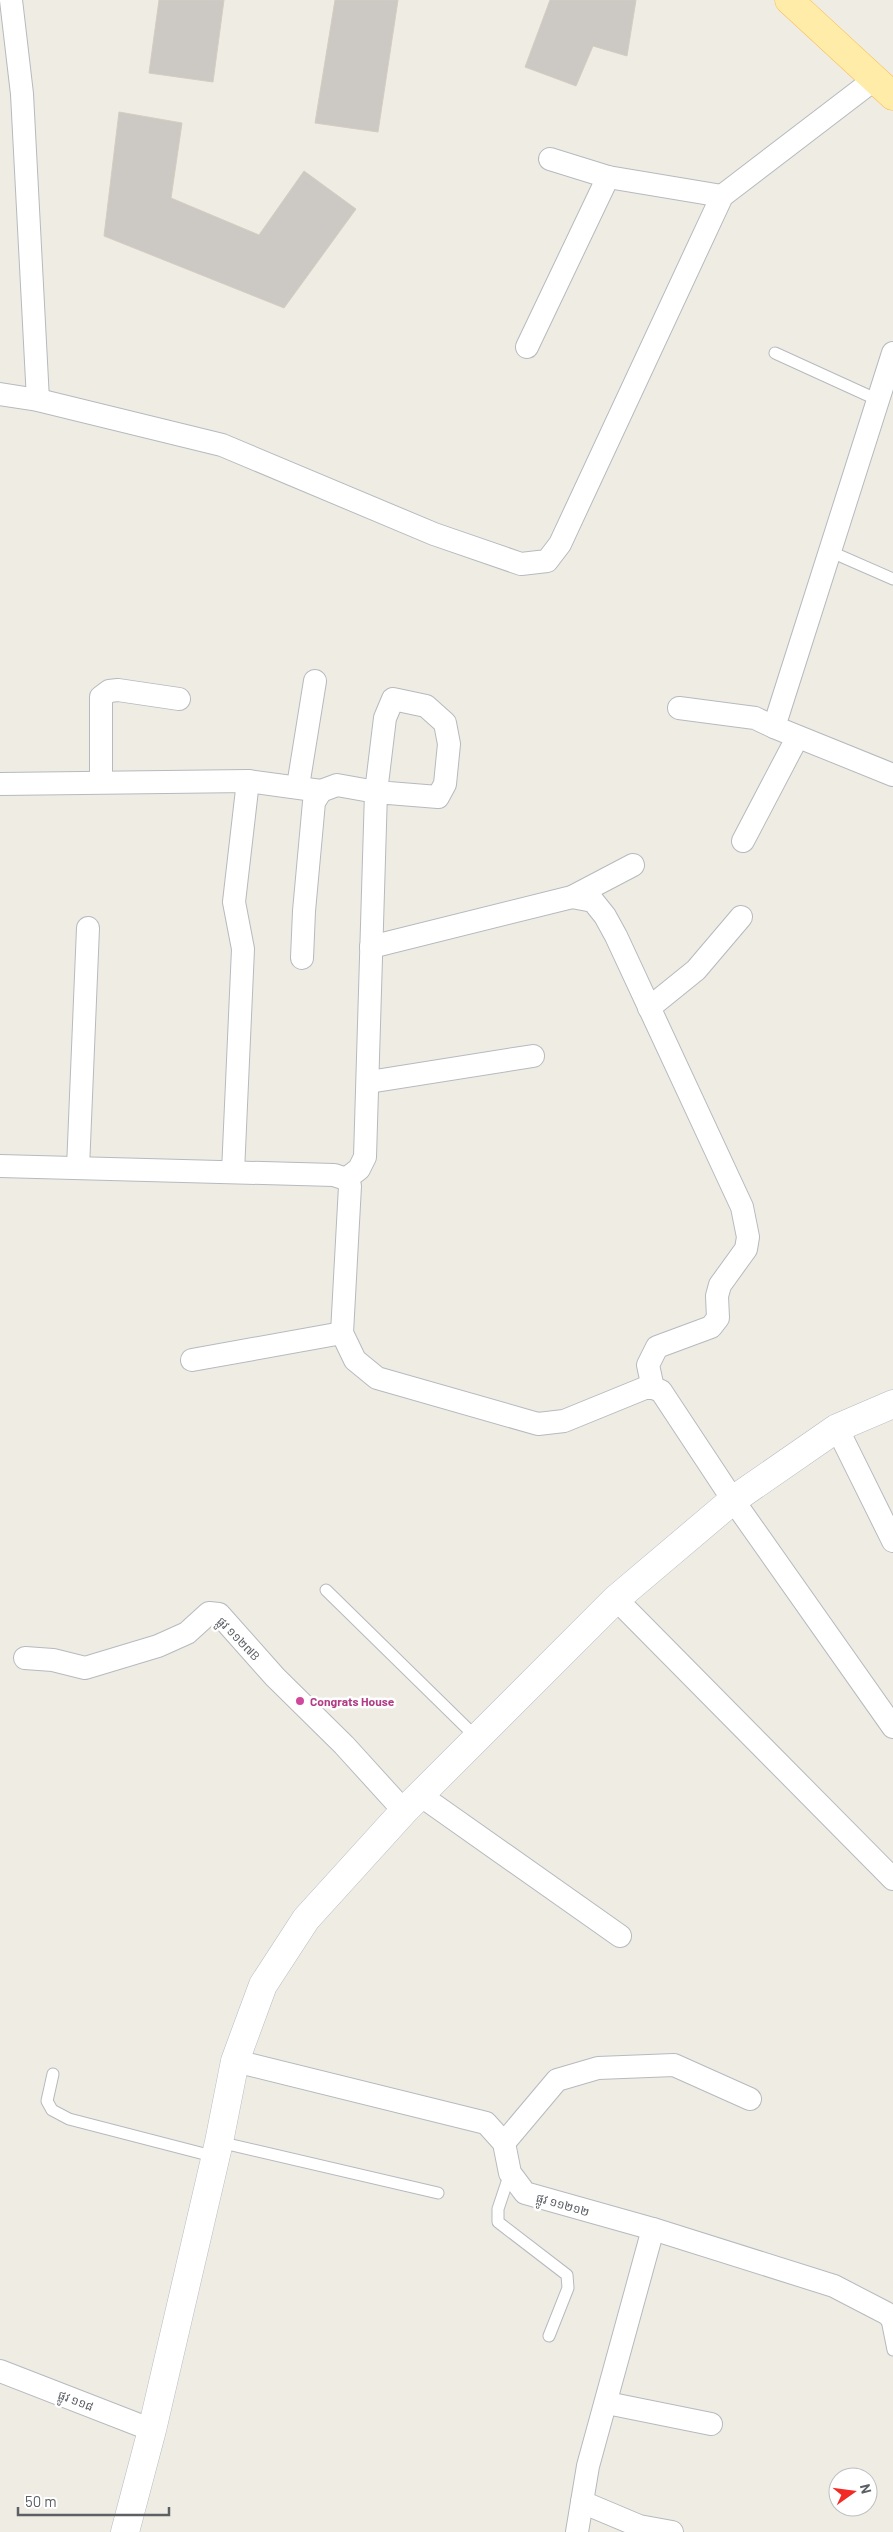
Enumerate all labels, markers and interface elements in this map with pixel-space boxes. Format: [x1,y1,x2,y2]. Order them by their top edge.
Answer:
street label: ផ្លូវ ១១២៧B [212,1613,263,1666]
place label: Congrats House [310,1694,395,1708]
marker: Congrats House [294,1695,306,1707]
street label: ផ្លូវ ១១២១២ [533,2190,591,2223]
street label: ផ្លូវ ១១៨ [55,2387,96,2417]
north arrow [828,2467,878,2517]
text: N [857,2482,875,2495]
scale bar [18,2484,169,2516]
text: 50 m [25,2492,57,2510]

